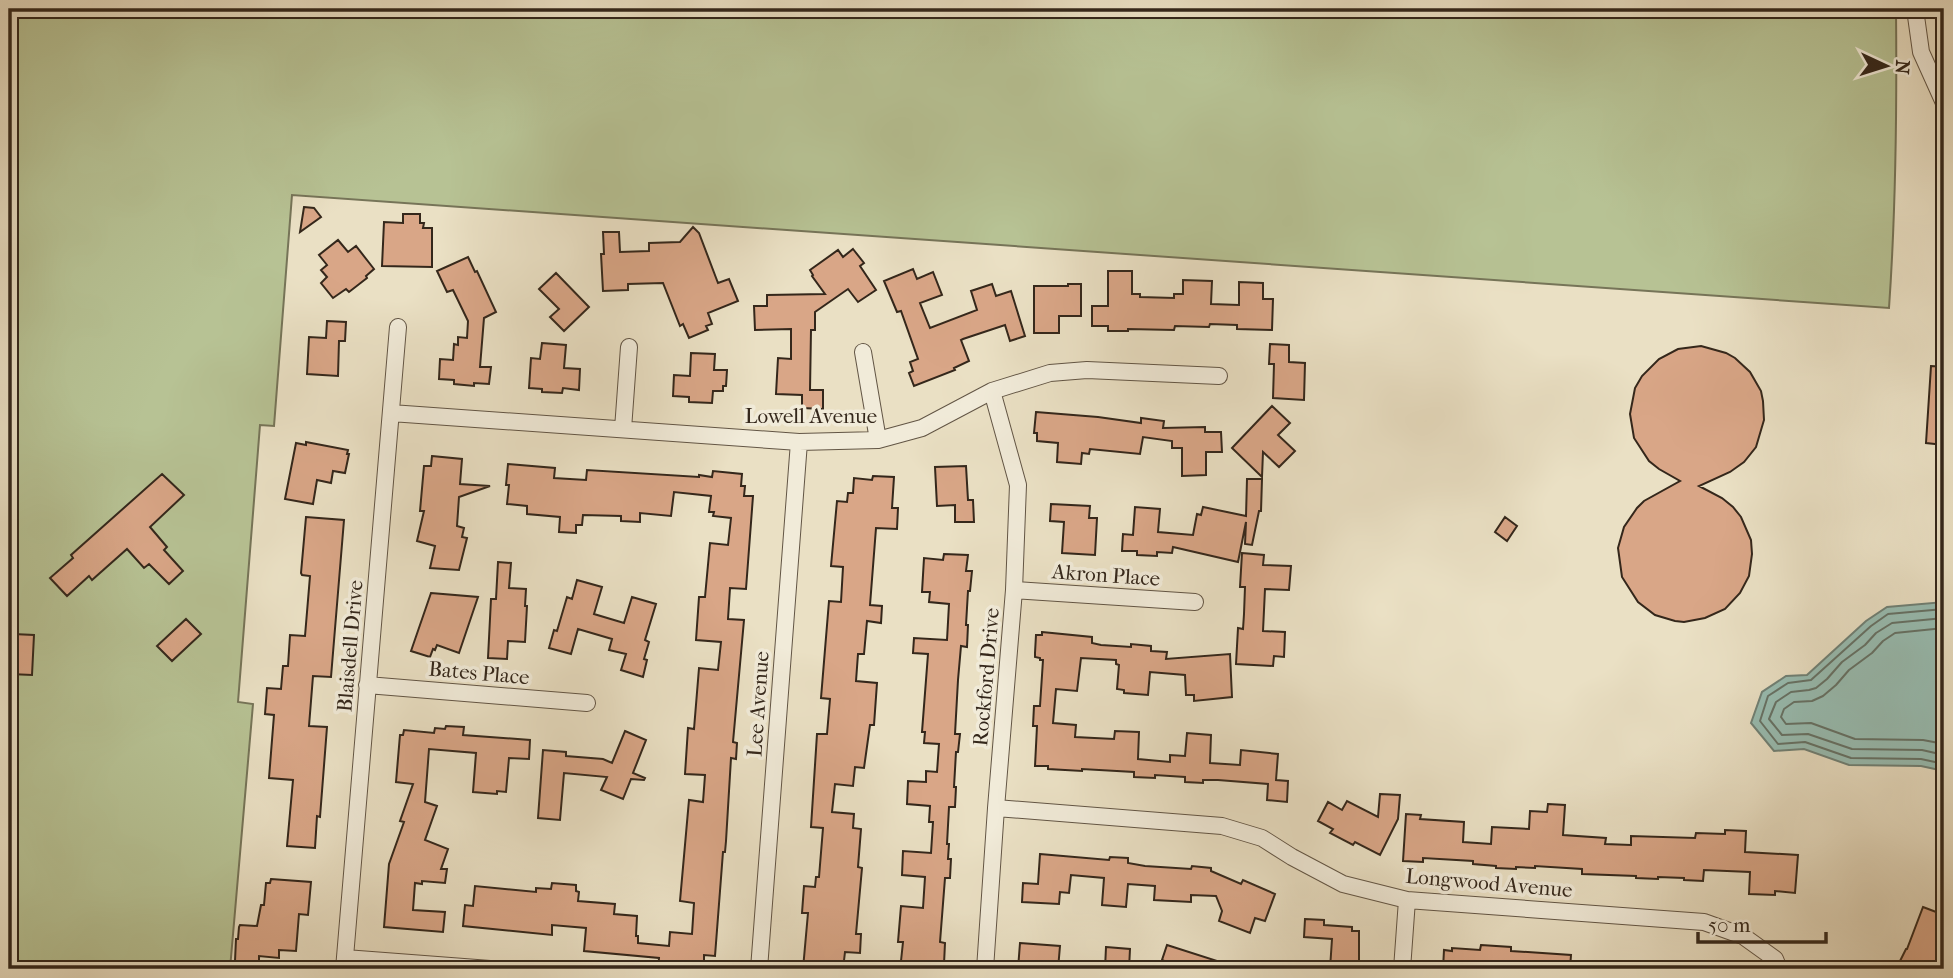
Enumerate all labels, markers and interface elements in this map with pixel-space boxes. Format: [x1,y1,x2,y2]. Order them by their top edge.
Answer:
north arrow [1852,32,1922,102]
text: N [1890,59,1913,76]
street label: Lowell Avenue [745,404,877,428]
street label: Akron Place [1050,559,1161,591]
street label: Blaisdell Drive [332,579,368,713]
street label: Rockford Drive [968,607,1004,747]
street label: Lee Avenue [742,650,774,758]
street label: Bates Place [427,657,531,689]
street label: Longwood Avenue [1405,864,1573,902]
scale bar [1698,901,1825,945]
text: 50 m [1708,913,1751,937]

